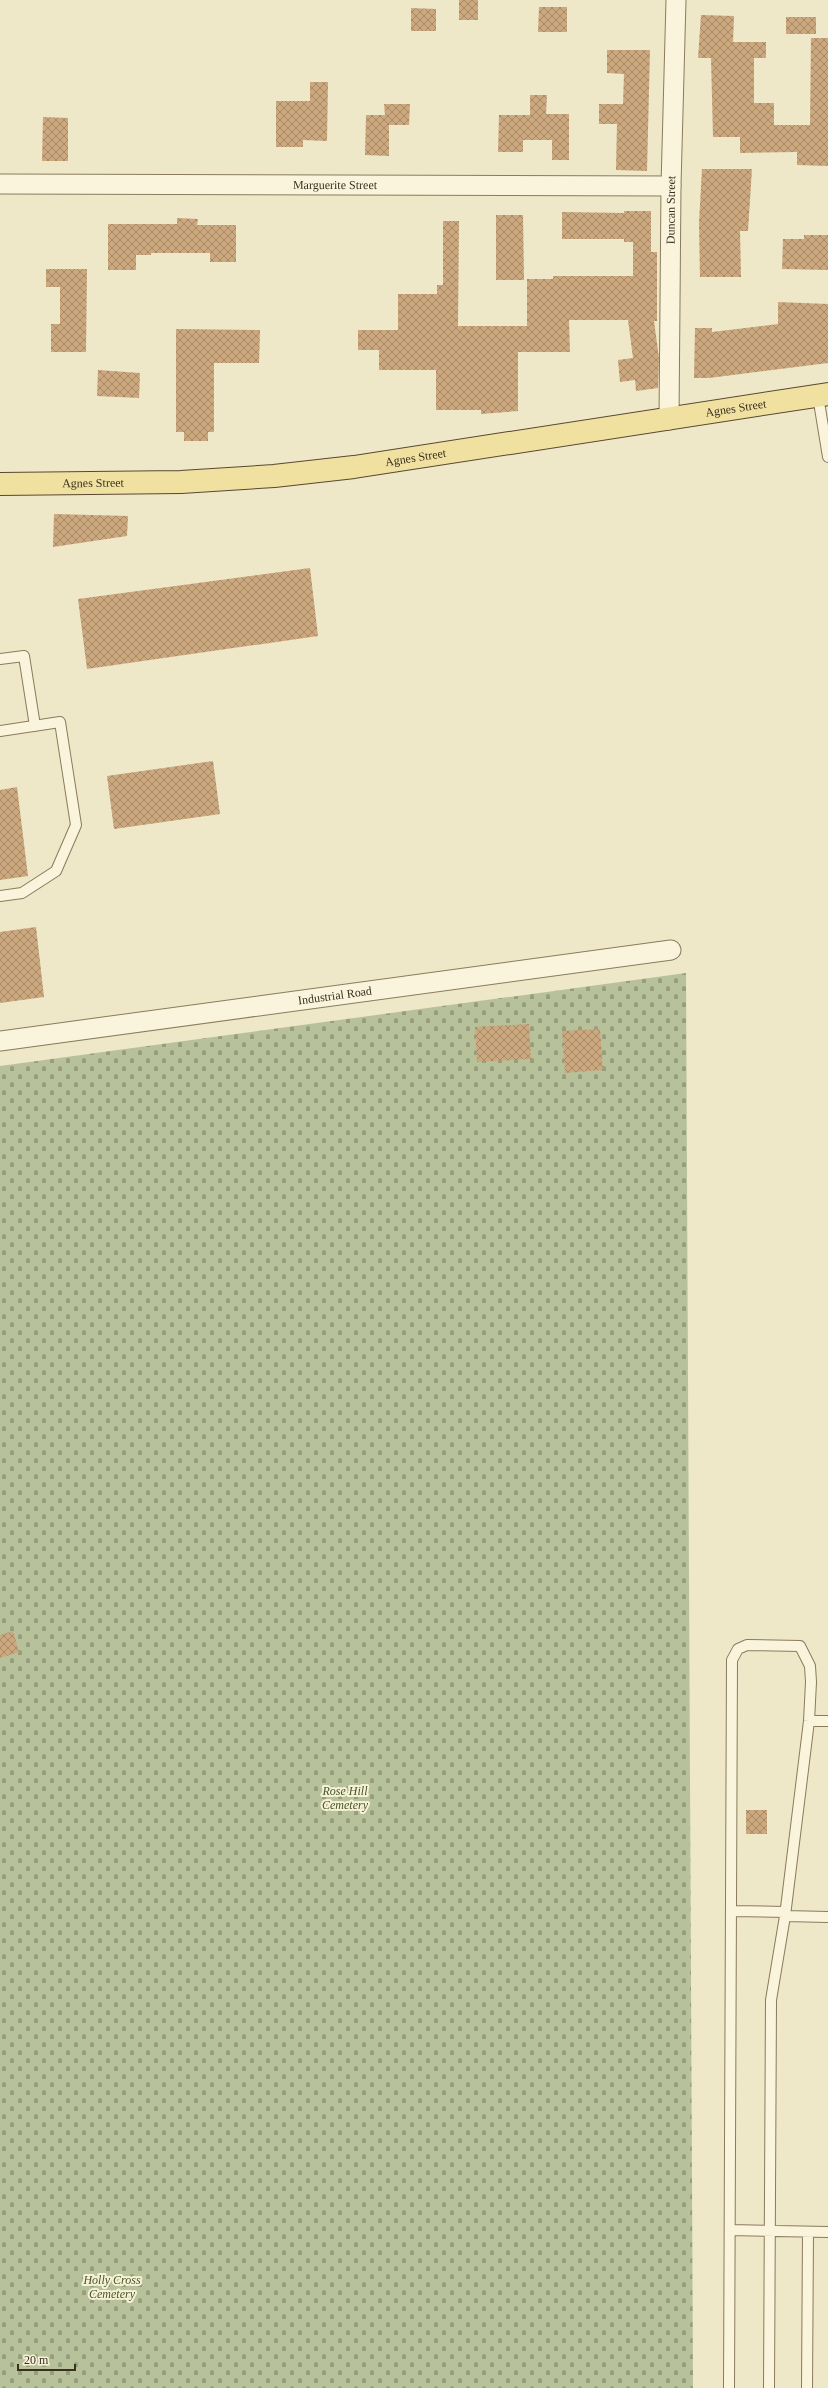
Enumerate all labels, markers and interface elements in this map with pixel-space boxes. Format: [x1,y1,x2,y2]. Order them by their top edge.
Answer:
street label: Duncan Street [664,175,678,244]
street label: Marguerite Street [293,178,378,192]
street label: Agnes Street [704,396,768,420]
street label: Agnes Street [384,446,448,469]
street label: Agnes Street [62,476,125,490]
street label: Industrial Road [297,984,373,1008]
park label: Rose Hill Cemetery [322,1784,369,1812]
park label: Holly Cross Cemetery [82,2273,141,2301]
scale bar [18,2346,75,2372]
text: 20 m [24,2353,49,2367]

